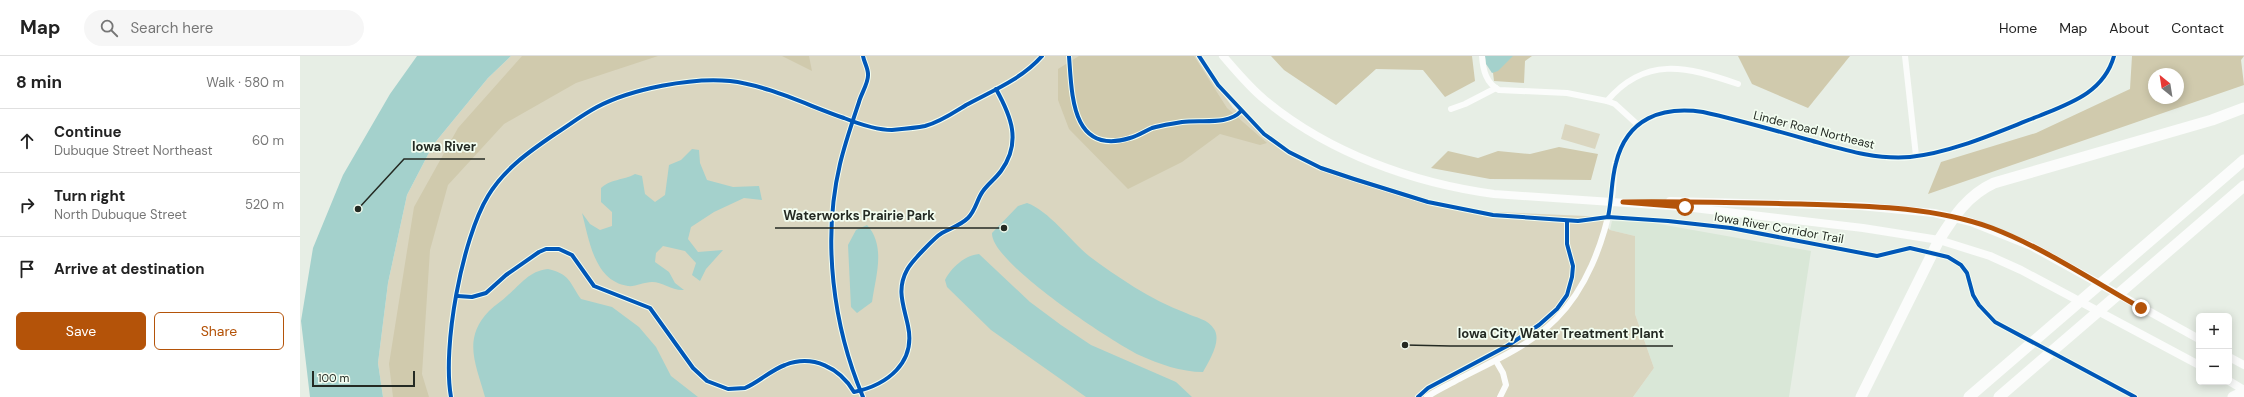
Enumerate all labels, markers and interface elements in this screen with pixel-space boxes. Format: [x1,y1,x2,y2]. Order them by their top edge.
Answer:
search box [84,10,364,46]
text: Map [20,15,60,40]
icon: search [98,17,120,39]
text: Search here [130,18,213,38]
text: Home [1999,19,2037,37]
text: Map [2059,19,2087,37]
text: About [2109,19,2149,37]
text: Contact [2171,19,2224,37]
north arrow [2148,68,2184,104]
text: 8 min [16,71,62,93]
text: Walk · 580 m [206,74,284,91]
street label: Linder Road Northeast [1752,107,1877,153]
text: Continue [54,122,122,142]
icon: ahead [16,130,38,152]
text: 60 m [252,132,284,149]
callout: Iowa River [404,134,485,159]
text: Iowa River [412,138,477,155]
text: Dubuque Street Northeast [54,142,213,159]
text: Turn right [54,186,125,206]
icon: right [16,194,38,216]
text: 520 m [245,196,284,213]
route start [1676,198,1694,216]
callout: Waterworks Prairie Park [775,203,943,228]
text: North Dubuque Street [54,206,187,223]
text: Waterworks Prairie Park [783,207,935,224]
street label: Iowa River Corridor Trail [1713,209,1845,247]
icon: arrive [16,258,38,280]
text: Arrive at destination [54,259,205,279]
route end [2132,299,2150,317]
button: Save [16,312,146,350]
button: Share [154,312,284,350]
map controls [2196,313,2232,385]
button: + [2196,313,2232,349]
callout: Iowa City Water Treatment Plant [1450,321,1673,346]
text: Iowa City Water Treatment Plant [1458,325,1664,342]
button: − [2196,349,2232,385]
scale bar [312,369,415,388]
text: 100 m [318,371,349,385]

